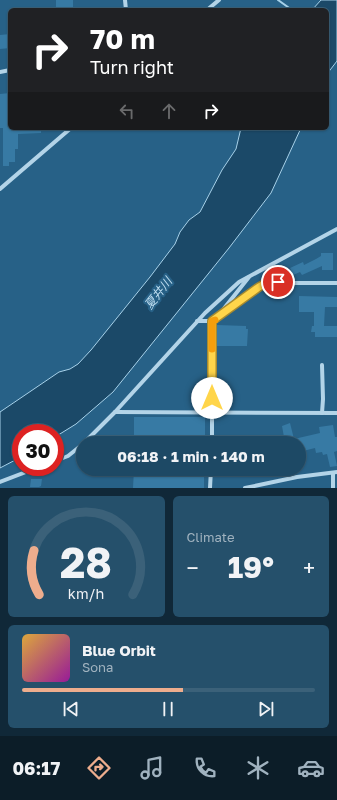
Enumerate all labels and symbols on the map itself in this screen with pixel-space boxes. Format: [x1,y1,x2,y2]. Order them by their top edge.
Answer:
pin [261,265,295,299]
water label: 夏井川 [141,273,176,312]
position arrow [191,377,233,419]
speed limit sign: 30 [12,424,64,476]

